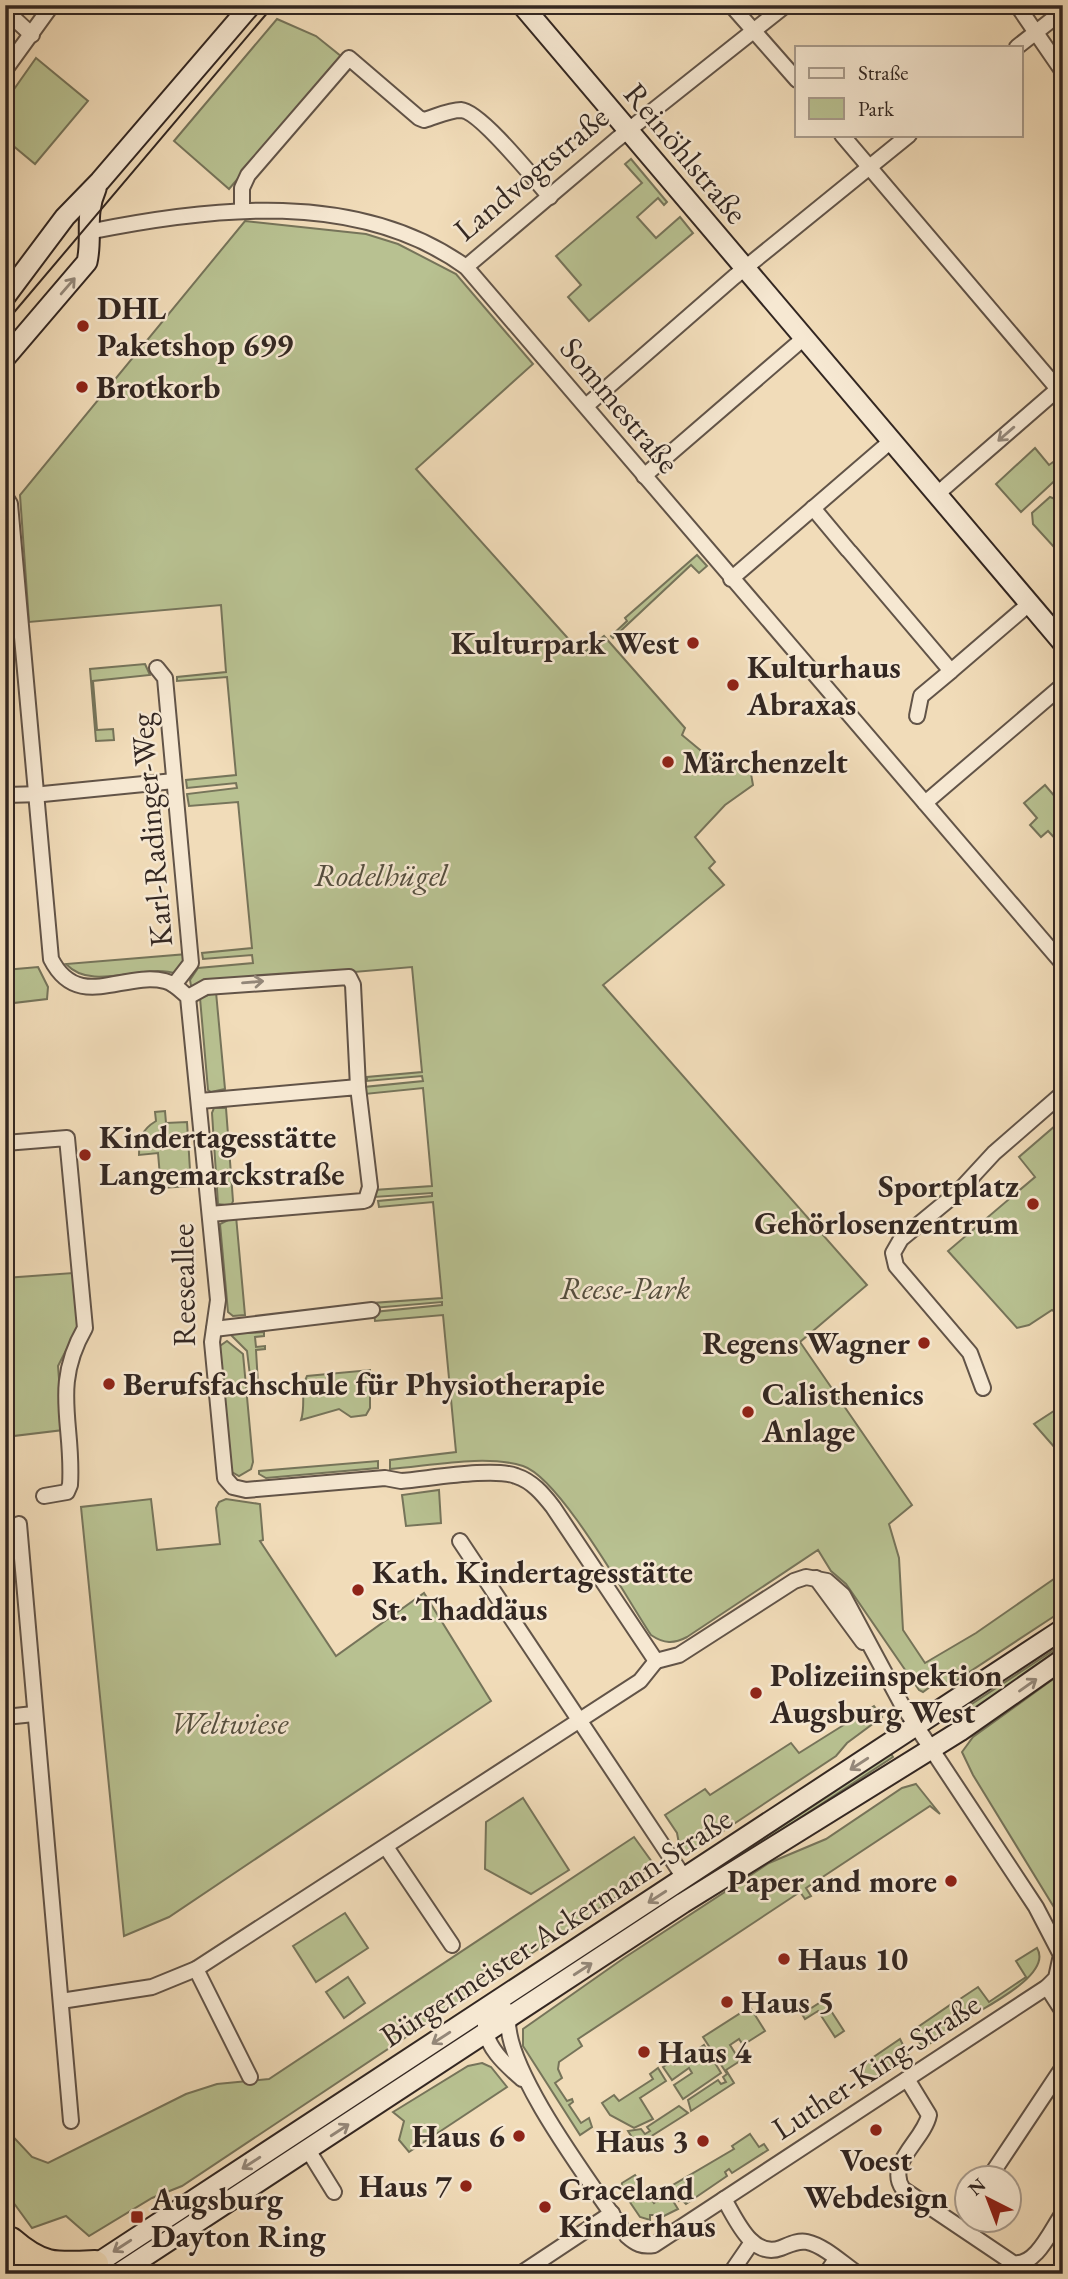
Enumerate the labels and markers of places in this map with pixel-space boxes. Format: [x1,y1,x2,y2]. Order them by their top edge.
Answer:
place label: DHL Paketshop 699 [97,287,293,366]
marker: DHL Paketshop 699 [75,318,91,334]
place label: Brotkorb [96,366,220,408]
marker: Brotkorb [74,379,90,395]
place label: Kulturpark West [451,622,679,664]
marker: Kulturpark West [685,635,701,651]
place label: Kulturhaus Abraxas [746,646,901,725]
marker: Kulturhaus Abraxas [725,677,741,693]
place label: Märchenzelt [682,741,848,783]
marker: Märchenzelt [660,754,676,770]
place label: Kindertagesstätte Langemarckstraße [99,1116,345,1195]
marker: Kindertagesstätte Langemarckstraße [77,1147,93,1163]
place label: Sportplatz Gehörlosenzentrum [754,1165,1019,1244]
marker: Sportplatz Gehörlosenzentrum [1025,1196,1041,1212]
place label: Regens Wagner [702,1322,911,1364]
marker: Regens Wagner [916,1335,932,1351]
place label: Berufsfachschule für Physiotherapie [123,1363,605,1405]
place label: Calisthenics Anlage [761,1373,924,1452]
marker: Berufsfachschule für Physiotherapie [101,1376,117,1392]
marker: Calisthenics Anlage [740,1404,756,1420]
place label: Kath. Kindertagesstätte St. Thaddäus [372,1551,693,1630]
marker: Kath. Kindertagesstätte St. Thaddäus [350,1582,366,1598]
place label: Polizeiinspektion Augsburg West [769,1654,1003,1733]
marker: Polizeiinspektion Augsburg West [748,1685,764,1701]
place label: Paper and more [727,1860,937,1902]
marker: Paper and more [943,1873,959,1889]
place label: Haus 10 [798,1938,908,1980]
marker: Haus 10 [776,1951,792,1967]
place label: Haus 5 [741,1981,834,2023]
marker: Haus 5 [719,1994,735,2010]
place label: Haus 4 [658,2031,752,2073]
marker: Haus 4 [636,2044,652,2060]
place label: Haus 6 [412,2115,505,2157]
place label: Haus 3 [596,2120,689,2162]
marker: Voest Webdesign [868,2122,884,2138]
marker: Haus 6 [511,2128,527,2144]
marker: Haus 3 [695,2133,711,2149]
place label: Voest Webdesign [804,2139,948,2218]
place label: Haus 7 [359,2165,452,2207]
place label: Graceland Kinderhaus [559,2168,716,2247]
place label: Augsburg Dayton Ring [150,2178,327,2257]
marker: Haus 7 [458,2178,474,2194]
marker: Graceland Kinderhaus [537,2199,553,2215]
marker: Augsburg Dayton Ring [129,2209,145,2225]

